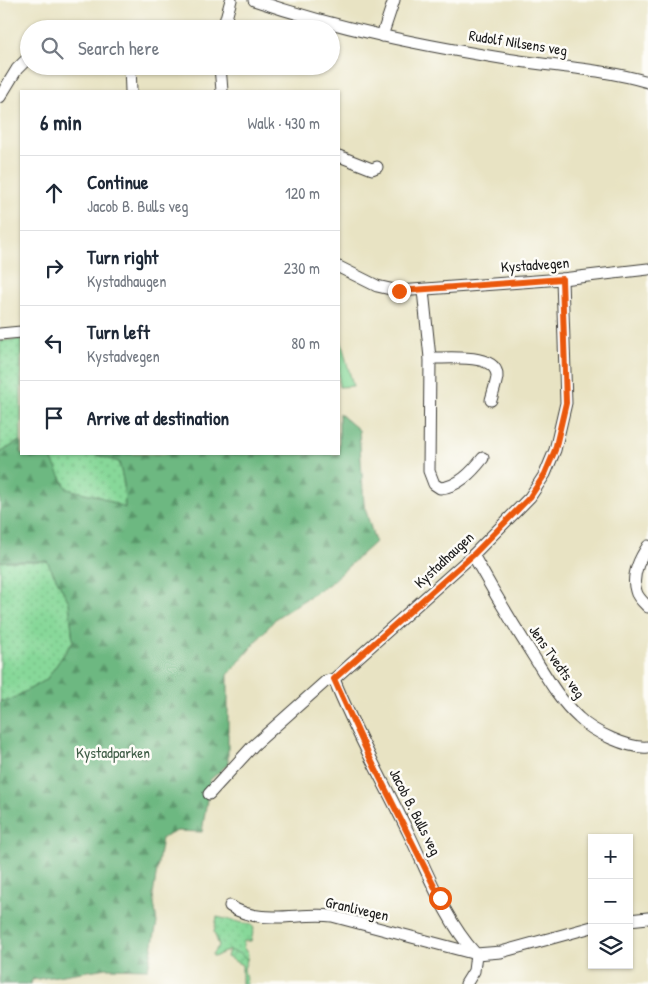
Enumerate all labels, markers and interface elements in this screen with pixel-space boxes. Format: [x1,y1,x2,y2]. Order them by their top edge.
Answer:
search box [20,20,340,75]
street label: Rudolf Nilsens veg [467,24,569,61]
icon: search [38,34,66,62]
text: Search here [78,35,159,61]
text: 6 min [40,108,82,137]
text: Walk · 430 m [248,112,320,134]
text: Continue [87,169,148,195]
icon: ahead [40,179,68,207]
text: 120 m [285,182,320,204]
text: Jacob B. Bulls veg [87,195,188,217]
text: Turn right [87,244,158,270]
street label: Kystadvegen [500,252,570,277]
icon: right [40,254,68,282]
text: 230 m [284,257,320,279]
text: Kystadhaugen [87,270,166,292]
route end [388,280,411,303]
text: Turn left [87,319,150,345]
icon: left [40,329,68,357]
text: 80 m [291,332,320,354]
text: Kystadvegen [87,345,160,367]
icon: arrive [40,404,68,432]
text: Arrive at destination [87,405,229,431]
street label: Kystadhaugen [409,526,478,593]
street label: Jens Tvedts veg [524,621,591,703]
park label: Kystadparken [76,742,150,763]
street label: Jacob B. Bulls veg [384,765,447,859]
map controls [588,834,633,969]
button: + [588,834,633,879]
button: − [588,879,633,924]
route start [429,887,452,910]
street label: Granlivegen [323,891,391,926]
button: layers [588,924,633,969]

